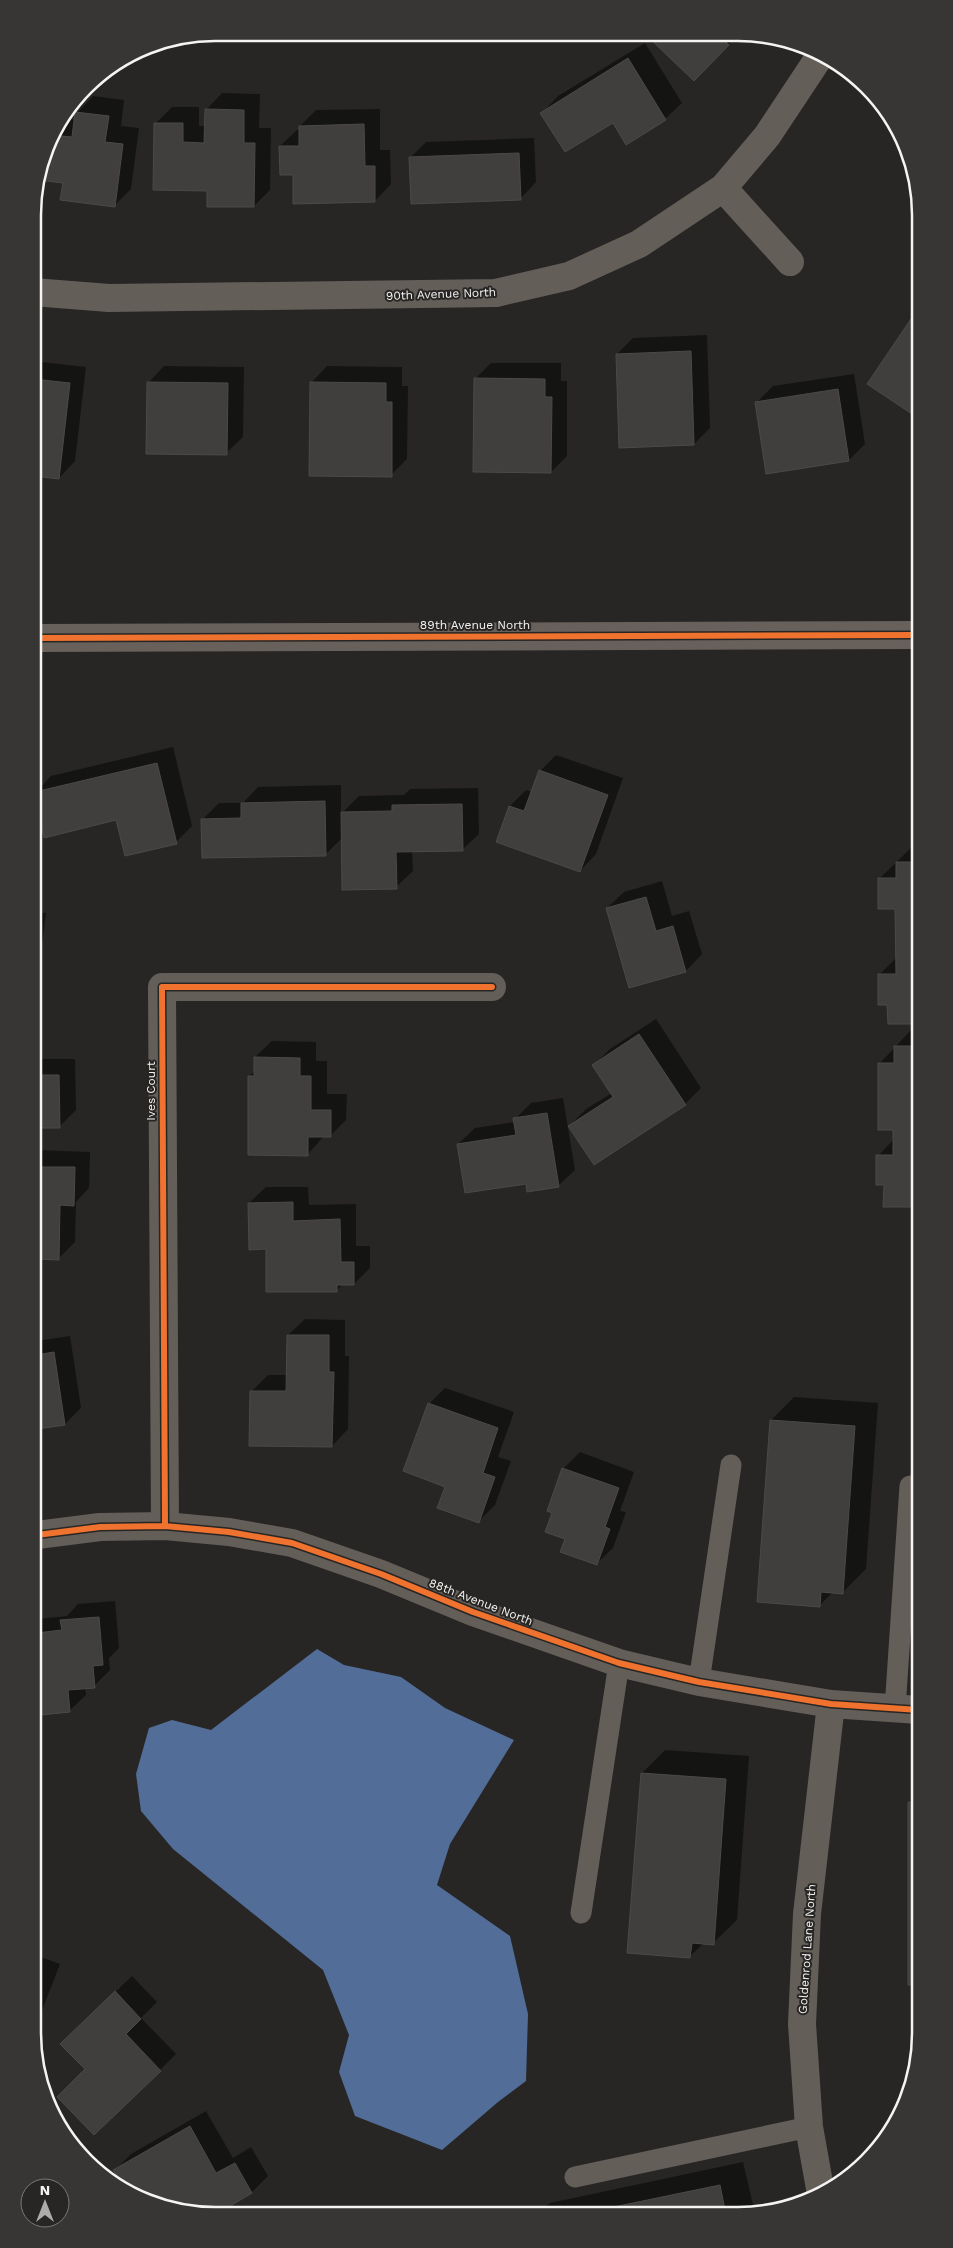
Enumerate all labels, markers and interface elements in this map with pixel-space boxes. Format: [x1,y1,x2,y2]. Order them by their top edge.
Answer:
street label: 90th Avenue North [386,285,496,303]
street label: 89th Avenue North [420,618,530,632]
street label: Ives Court [144,1061,158,1121]
street label: 88th Avenue North [427,1576,535,1628]
street label: Goldenrod Lane North [795,1884,819,2014]
north arrow [20,2178,70,2228]
text: N [40,2182,50,2198]

